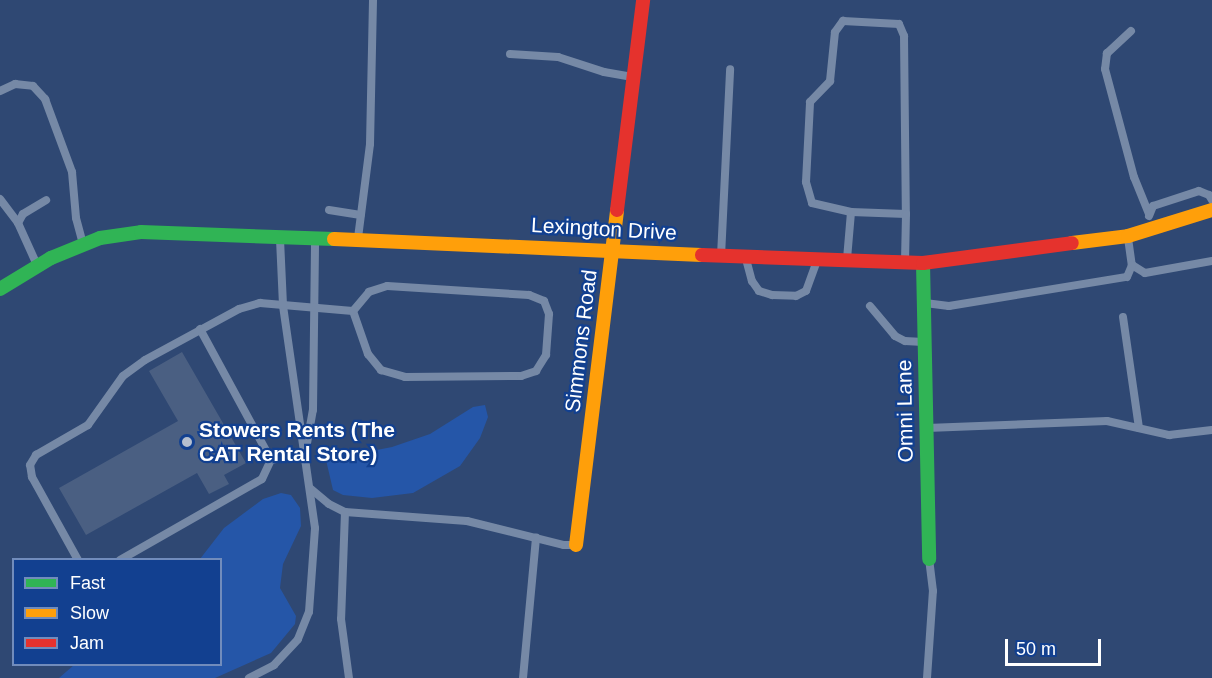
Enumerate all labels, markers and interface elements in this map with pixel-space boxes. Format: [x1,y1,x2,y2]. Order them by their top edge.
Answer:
street label: Lexington Drive [530,213,678,245]
street label: Simmons Road [560,268,602,414]
street label: Omni Lane [892,359,918,463]
place label: Stowers Rents (The CAT Rental Store) [199,417,395,467]
marker: Stowers Rents (The CAT Rental Store) [180,435,194,449]
legend [12,558,222,666]
text: Fast [70,573,105,593]
text: Slow [70,603,109,623]
scale bar [1008,627,1104,665]
text: Jam [70,633,104,653]
text: 50 m [1016,639,1056,659]

